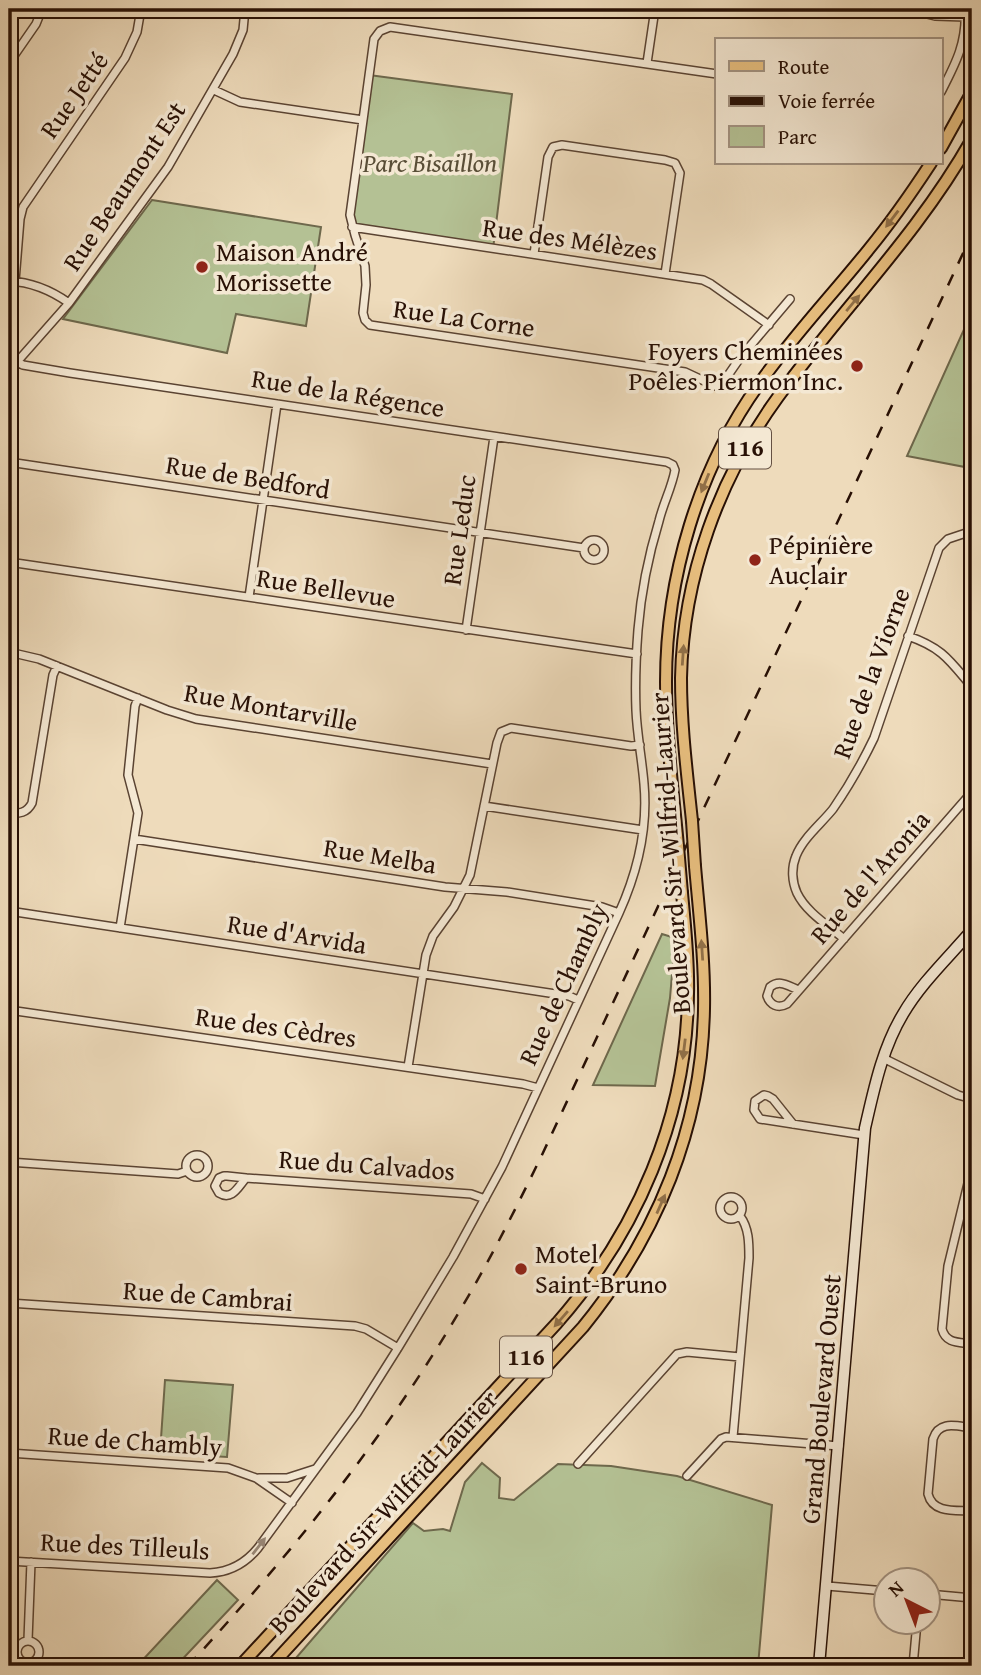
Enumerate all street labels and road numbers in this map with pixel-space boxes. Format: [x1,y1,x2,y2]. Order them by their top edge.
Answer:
street label: Rue Jetté [30,43,118,146]
street label: Rue Beaumont Est [52,93,195,278]
street label: Rue des Mélèzes [480,207,660,270]
street label: Rue La Corne [391,288,537,347]
street label: Rue de la Régence [249,358,447,427]
road number: 116 [719,428,771,468]
street label: Rue de Bedford [163,444,333,509]
street label: Rue Leduc [431,472,486,588]
street label: Rue Bellevue [254,557,398,618]
street label: Rue de la Viorne [822,582,919,764]
street label: Rue Montarville [181,672,361,741]
street label: Boulevard Sir-Wilfrid-Laurier [639,691,700,1015]
street label: Rue de l'Aronia [800,801,939,952]
street label: Rue Melba [321,827,440,884]
street label: Rue de Chambly [508,896,617,1071]
street label: Rue d'Arvida [225,903,370,964]
street label: Rue des Cèdres [193,996,359,1057]
street label: Rue du Calvados [278,1139,456,1190]
street label: Rue de Cambrai [122,1270,294,1321]
street label: Grand Boulevard Ouest [790,1273,851,1525]
road number: 116 [500,1336,552,1378]
street label: Boulevard Sir-Wilfrid-Laurier [259,1380,507,1643]
street label: Rue de Chambly [47,1415,224,1466]
street label: Rue des Tilleuls [39,1522,211,1569]

